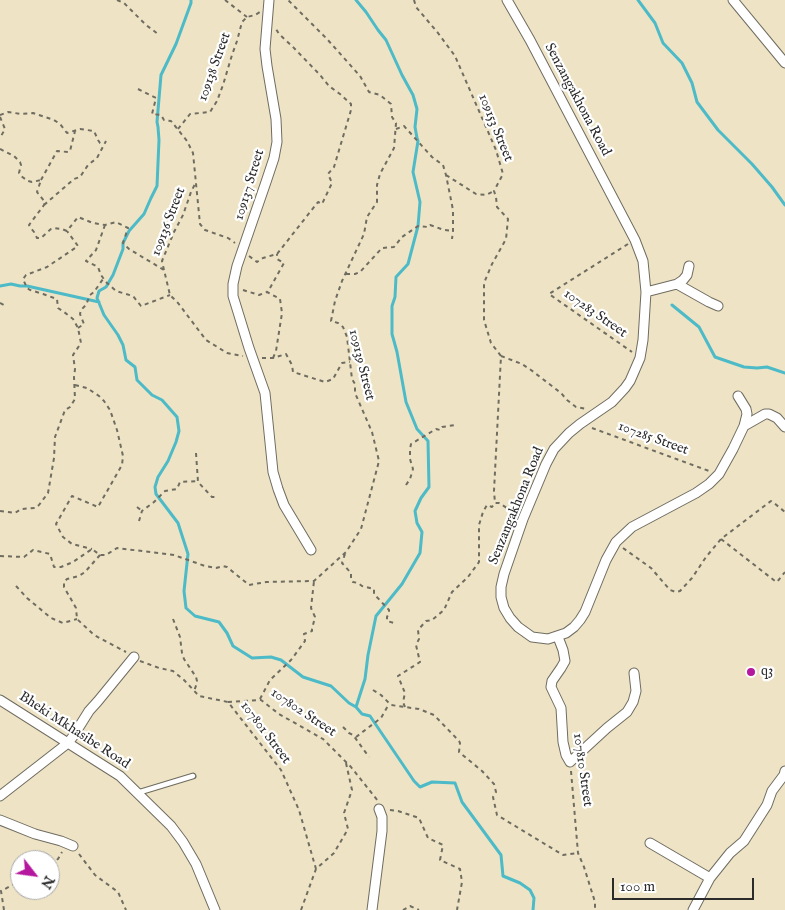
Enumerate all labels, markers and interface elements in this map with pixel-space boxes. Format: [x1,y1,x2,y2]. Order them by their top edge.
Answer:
street label: 109138 Street [195,30,235,104]
street label: Senzangakhona Road [540,41,614,159]
street label: 109153 Street [474,92,516,164]
street label: 109137 Street [231,148,269,222]
street label: 109136 Street [148,185,190,259]
street label: 107283 Street [560,286,630,342]
street label: 109139 Street [344,328,378,402]
street label: 107285 Street [616,419,690,459]
street label: Senzangakhona Road [486,445,548,567]
place label: q3 [761,664,773,680]
marker: q3 [745,666,757,678]
street label: 107802 Street [267,685,339,741]
street label: Bheki Mkhasibe Road [15,689,133,773]
street label: 107801 Street [236,698,294,768]
street label: 107810 Street [569,732,595,808]
north arrow [10,850,60,900]
scale bar [615,868,758,900]
text: N [36,872,58,892]
text: 100 m [620,877,655,896]

